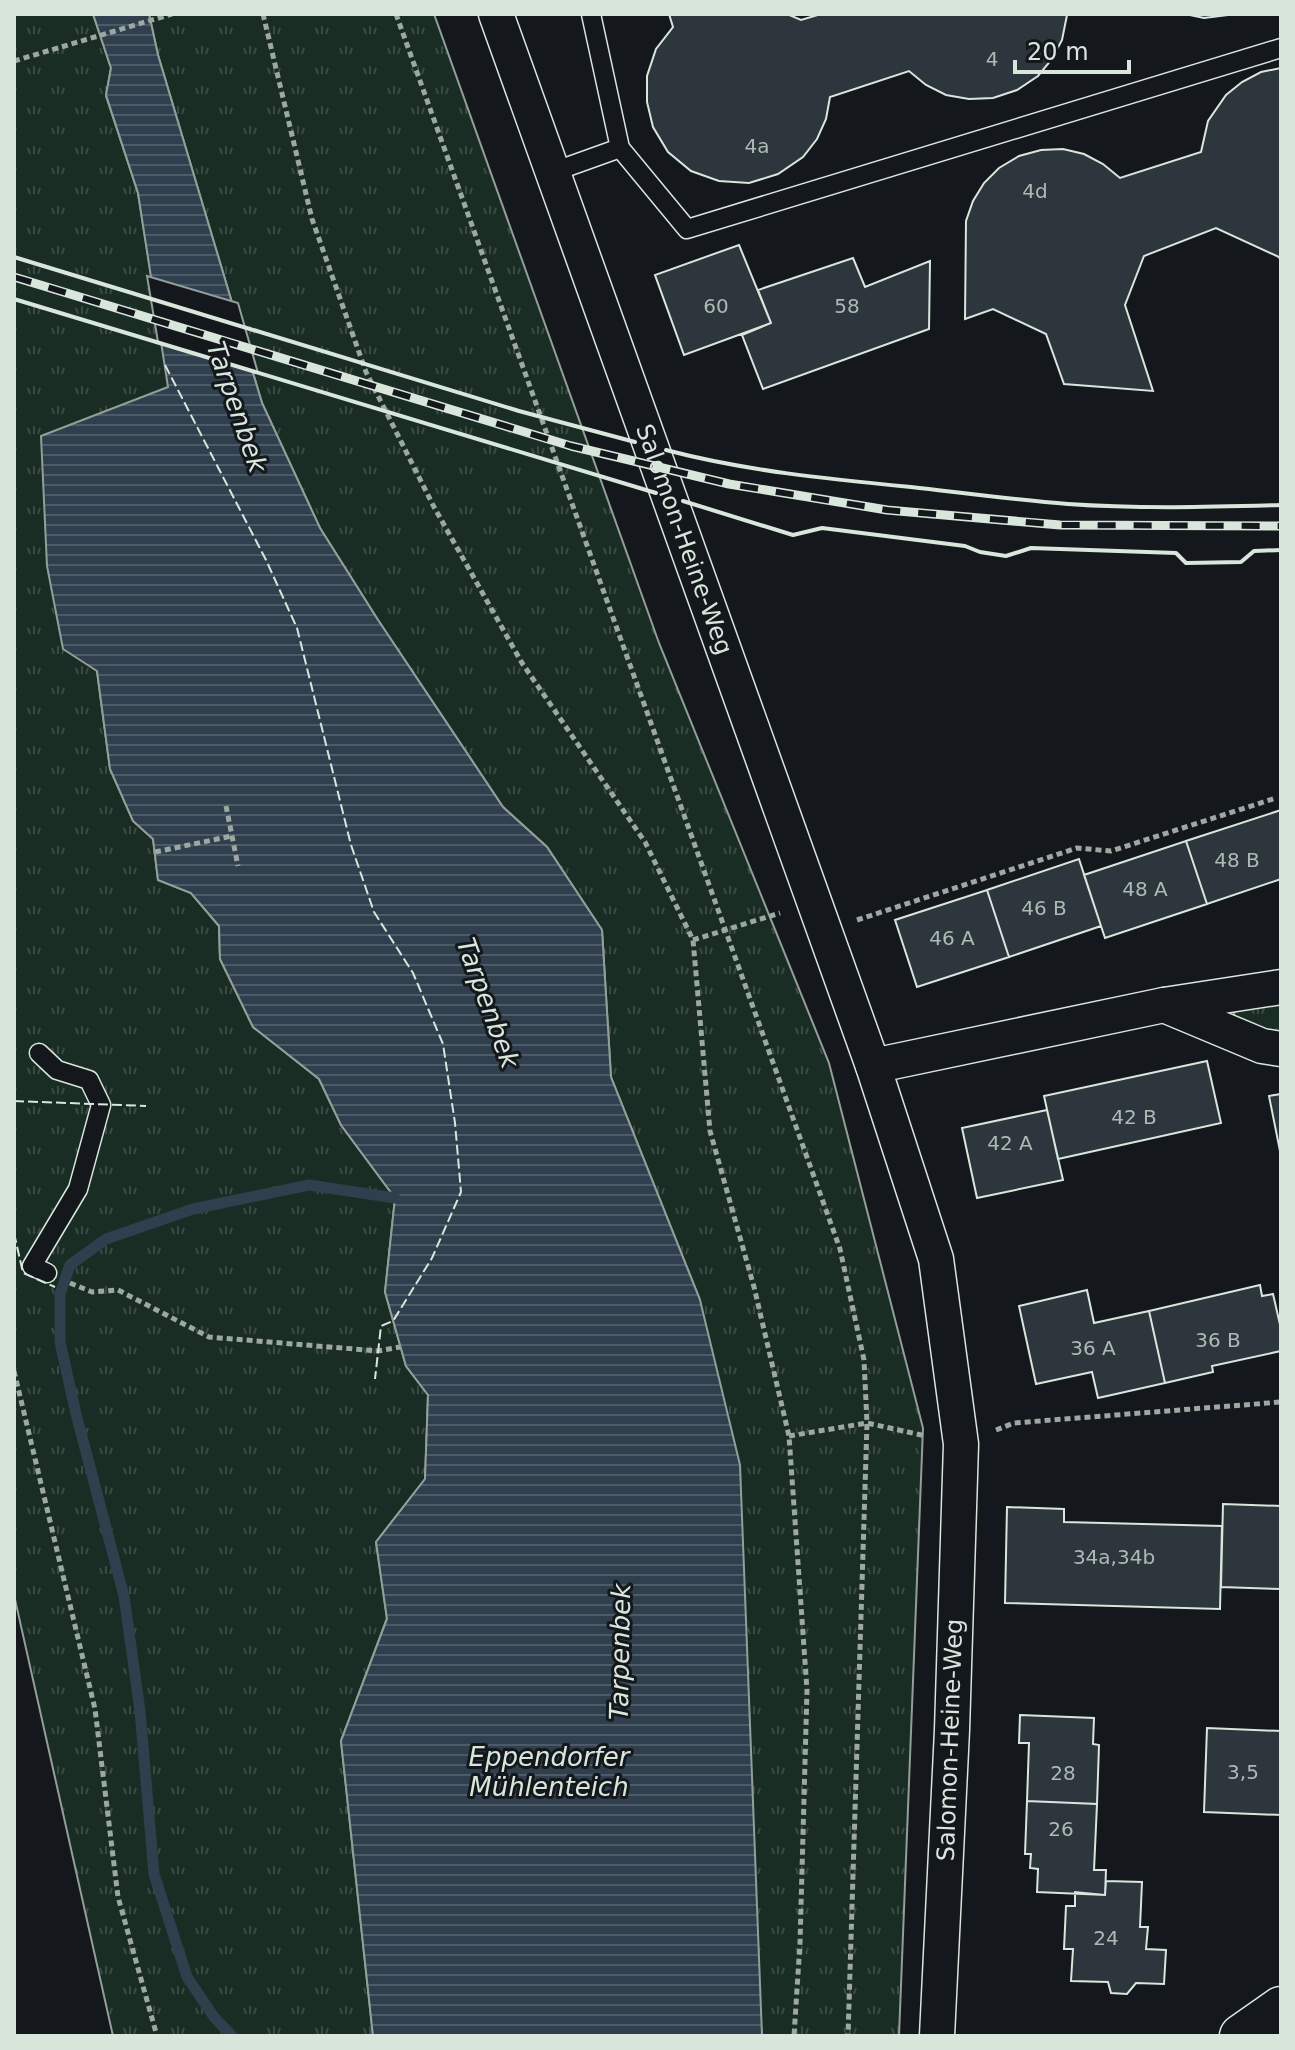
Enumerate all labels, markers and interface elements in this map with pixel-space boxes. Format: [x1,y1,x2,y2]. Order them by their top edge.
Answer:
scale bar [1015,24,1129,74]
text: 20 m [1027,38,1089,66]
house number: 4 [986,47,998,71]
house number: 4a [745,134,769,158]
house number: 4d [1022,179,1048,203]
house number: 60 [703,294,729,318]
house number: 58 [834,294,860,318]
water label: Tarpenbek [201,338,274,477]
street label: Salomon-Heine-Weg [630,420,738,658]
house number: 48 B [1214,848,1260,872]
house number: 48 A [1122,877,1168,901]
house number: 46 B [1021,896,1067,920]
house number: 46 A [929,926,975,950]
water label: Tarpenbek [451,934,526,1073]
house number: 42 B [1111,1105,1157,1129]
house number: 42 A [987,1131,1033,1155]
house number: 36 B [1195,1328,1241,1352]
house number: 36 A [1070,1336,1116,1360]
house number: 34a,34b [1073,1545,1155,1569]
water label: Tarpenbek [604,1583,636,1720]
street label: Salomon-Heine-Weg [932,1618,968,1862]
water label: Eppendorfer Mühlenteich [469,1742,632,1802]
house number: 3,5 [1227,1760,1259,1784]
house number: 28 [1050,1761,1076,1785]
house number: 26 [1048,1817,1074,1841]
house number: 24 [1093,1926,1119,1950]

